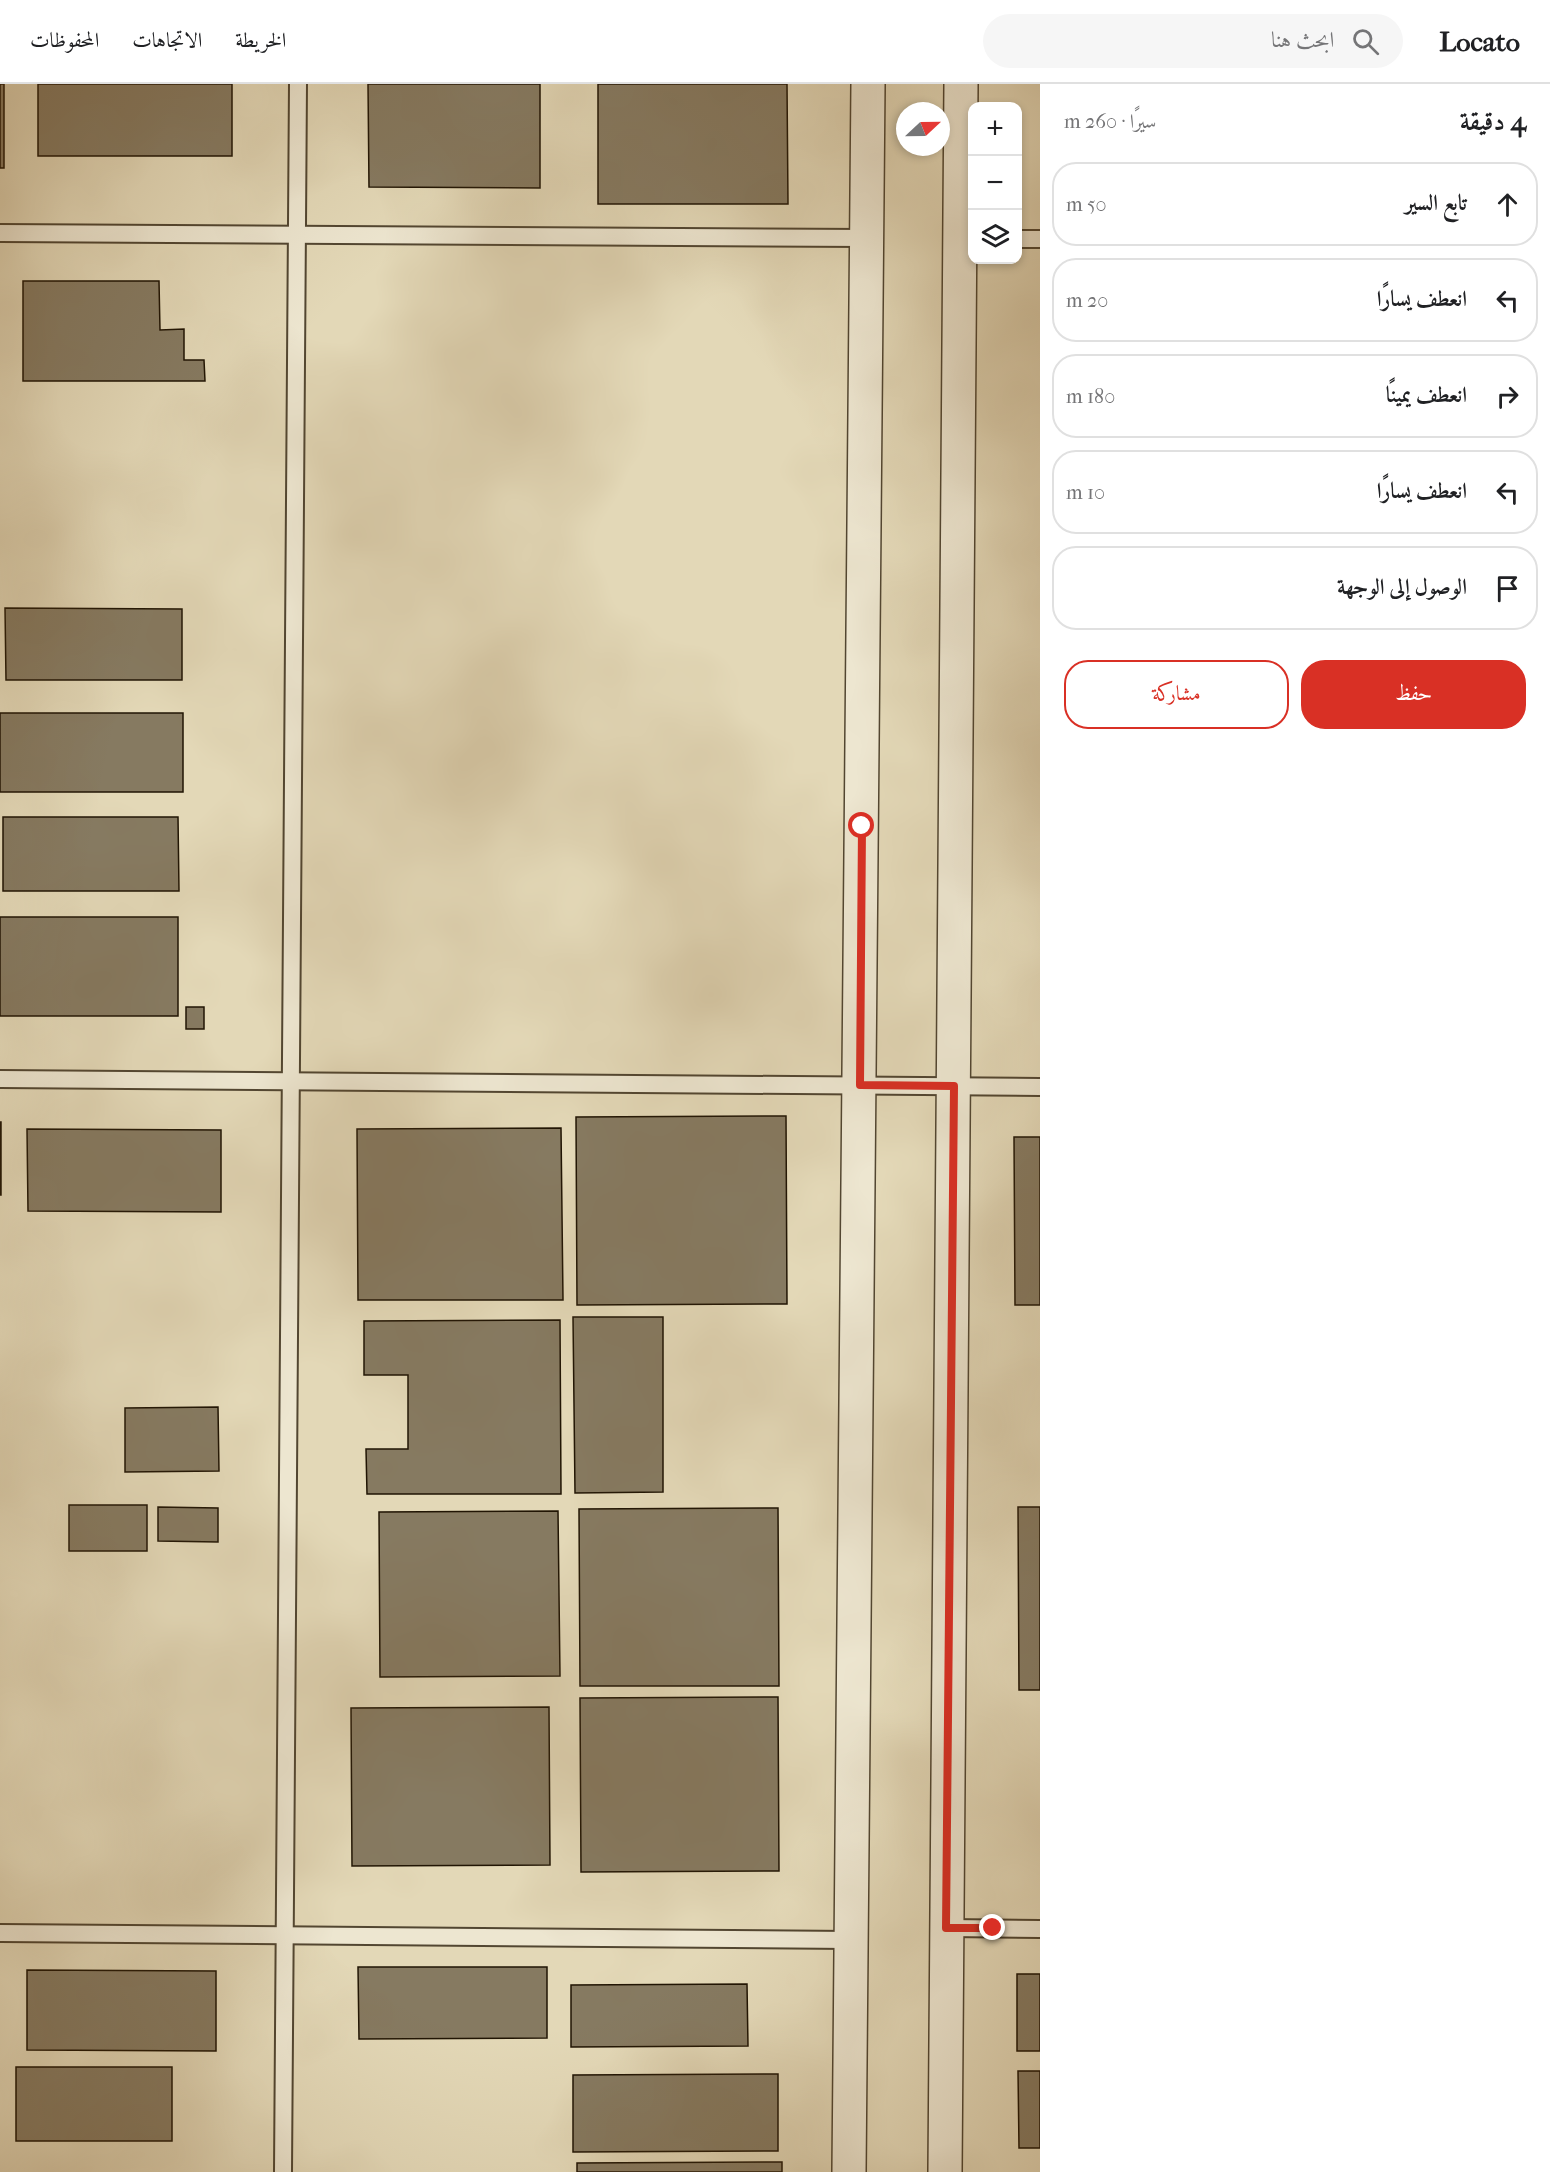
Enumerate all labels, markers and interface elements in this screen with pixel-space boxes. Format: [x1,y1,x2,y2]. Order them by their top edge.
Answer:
search box [983,14,1403,68]
icon: search [1349,25,1382,58]
text: Locato [1439,25,1520,58]
text: ابحث هنا [1271,27,1334,53]
text: المحفوظات [30,28,99,52]
text: الاتجاهات [132,28,202,52]
text: الخريطة [235,28,286,52]
north arrow [896,102,950,156]
map controls [968,102,1022,264]
button: + [968,102,1022,156]
text: 4 دقيقة [1460,106,1526,137]
text: سيرًا · 260 m [1064,110,1156,133]
button: − [968,156,1022,210]
icon: ahead [1491,188,1524,221]
text: تابع السير [1405,190,1467,216]
text: 50 m [1066,193,1107,216]
button: layers [968,210,1022,264]
icon: left [1491,284,1524,317]
text: انعطف يسارًا [1377,286,1467,312]
text: 20 m [1066,289,1108,312]
icon: right [1491,380,1524,413]
text: انعطف يمينًا [1386,382,1467,408]
text: 180 m [1066,385,1115,408]
icon: left [1491,476,1524,509]
text: انعطف يسارًا [1377,478,1467,504]
text: 10 m [1066,481,1105,504]
icon: arrive [1491,572,1524,605]
text: الوصول إلى الوجهة [1337,574,1467,600]
button: مشاركة [1064,660,1289,729]
button: حفظ [1301,660,1526,729]
route start [848,812,874,838]
route end [979,1914,1005,1940]

